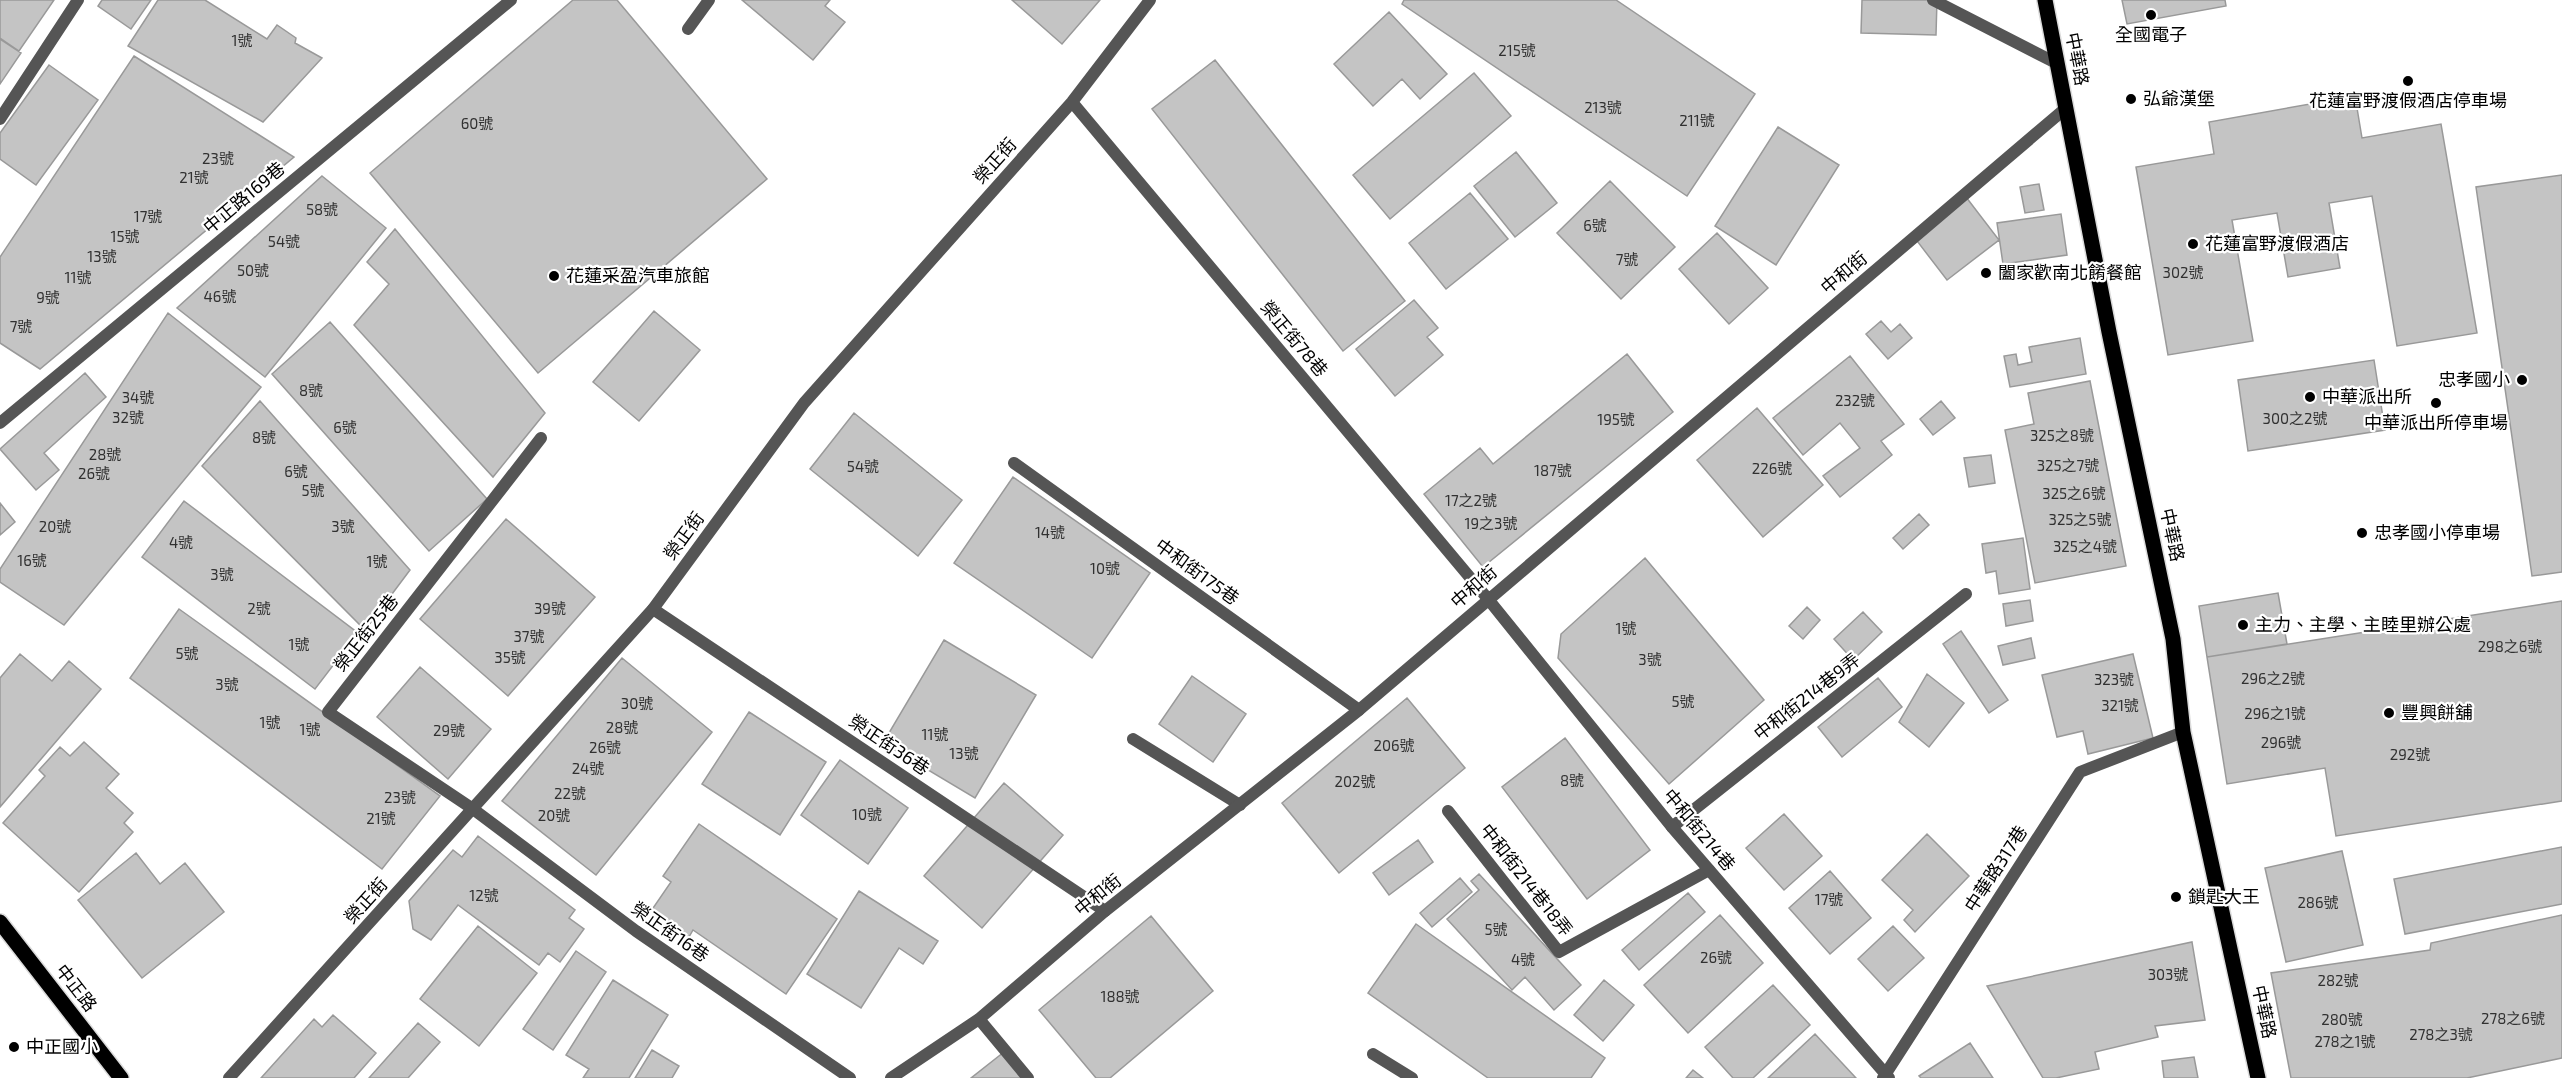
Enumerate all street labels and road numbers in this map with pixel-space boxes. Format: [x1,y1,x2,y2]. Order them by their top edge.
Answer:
street label: 中華路 [2062,30,2094,87]
street label: 榮正街 [968,133,1020,188]
street label: 中正路169巷 [198,157,289,238]
street label: 中和街 [1816,246,1871,298]
street label: 榮正街78巷 [1257,296,1333,381]
street label: 中華路 [2157,506,2189,563]
street label: 榮正街 [658,507,708,564]
street label: 中和街175巷 [1151,533,1244,609]
street label: 中和街 [1446,560,1501,612]
street label: 榮正街25巷 [328,589,402,675]
street label: 中和街214巷9弄 [1749,648,1864,744]
street label: 榮正街36巷 [845,709,934,779]
street label: 中和街214巷 [1659,784,1740,875]
street label: 中和街214巷18弄 [1476,819,1577,940]
street label: 中華路317巷 [1959,821,2031,916]
street label: 中和街 [1069,869,1125,920]
street label: 榮正街 [339,873,391,928]
street label: 榮正街16巷 [628,897,714,966]
street label: 中正路 [51,959,102,1015]
street label: 中華路 [2249,983,2281,1040]

